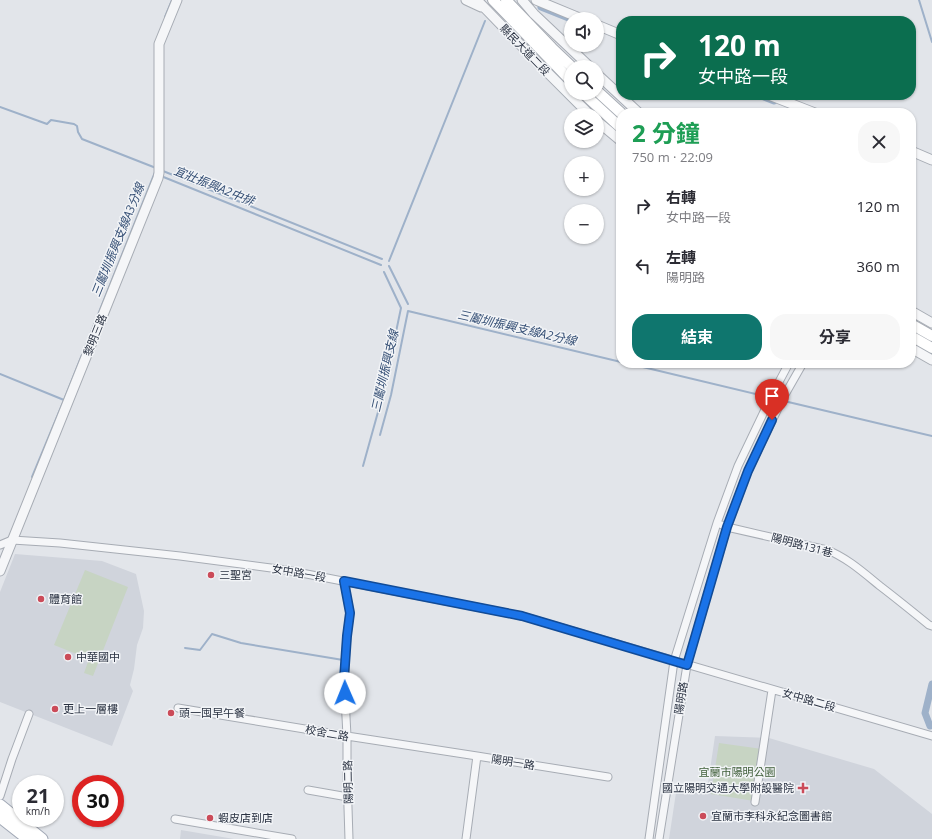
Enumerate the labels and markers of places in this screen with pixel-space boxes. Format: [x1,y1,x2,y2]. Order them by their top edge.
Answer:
pin [755,379,789,420]
place label: 三聖宮 [219,567,252,582]
marker: 三聖宮 [206,570,216,580]
place label: 體育館 [49,591,82,606]
marker: 體育館 [36,594,46,604]
place label: 中華國中 [76,649,120,664]
marker: 中華國中 [63,652,73,662]
place label: 更上一層樓 [63,701,118,716]
marker: 更上一層樓 [50,704,60,714]
place label: 頭一囤早午餐 [179,705,245,720]
marker: 頭一囤早午餐 [166,708,176,718]
place label: 國立陽明交通大學附設醫院 [662,780,794,795]
marker: 國立陽明交通大學附設醫院 [797,782,809,794]
place label: 宜蘭市李科永紀念圖書館 [711,808,832,823]
place label: 蝦皮店到店 [218,810,273,825]
marker: 宜蘭市李科永紀念圖書館 [698,811,708,821]
marker: 蝦皮店到店 [205,813,215,823]

